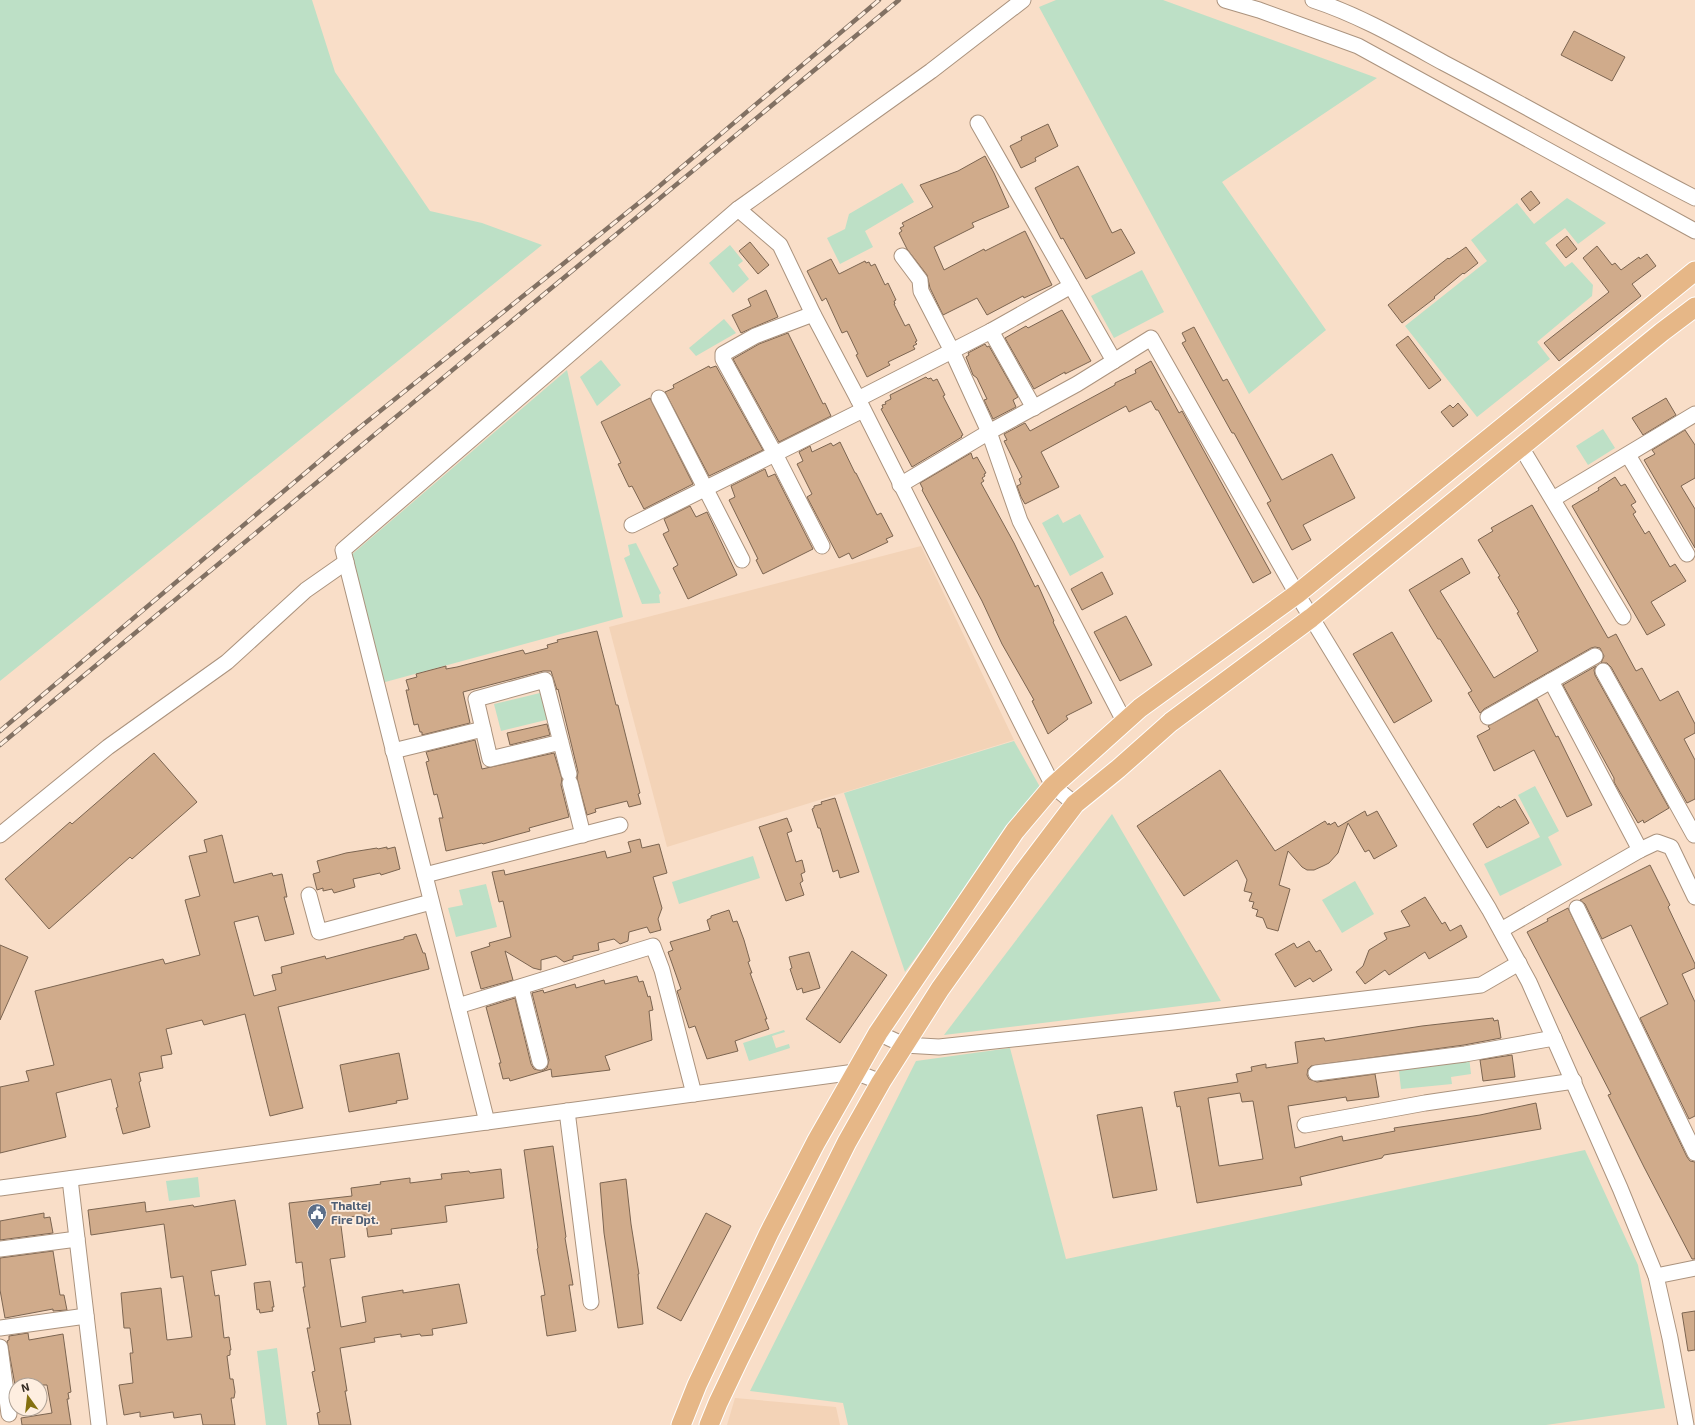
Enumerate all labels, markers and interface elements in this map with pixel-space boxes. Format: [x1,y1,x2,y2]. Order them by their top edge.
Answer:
place label: Thaltej Fire Dpt. [331,1198,379,1226]
public building icon: Thaltej Fire Dpt. [306,1202,328,1230]
north arrow [8,1377,48,1417]
text: N [20,1380,31,1394]

